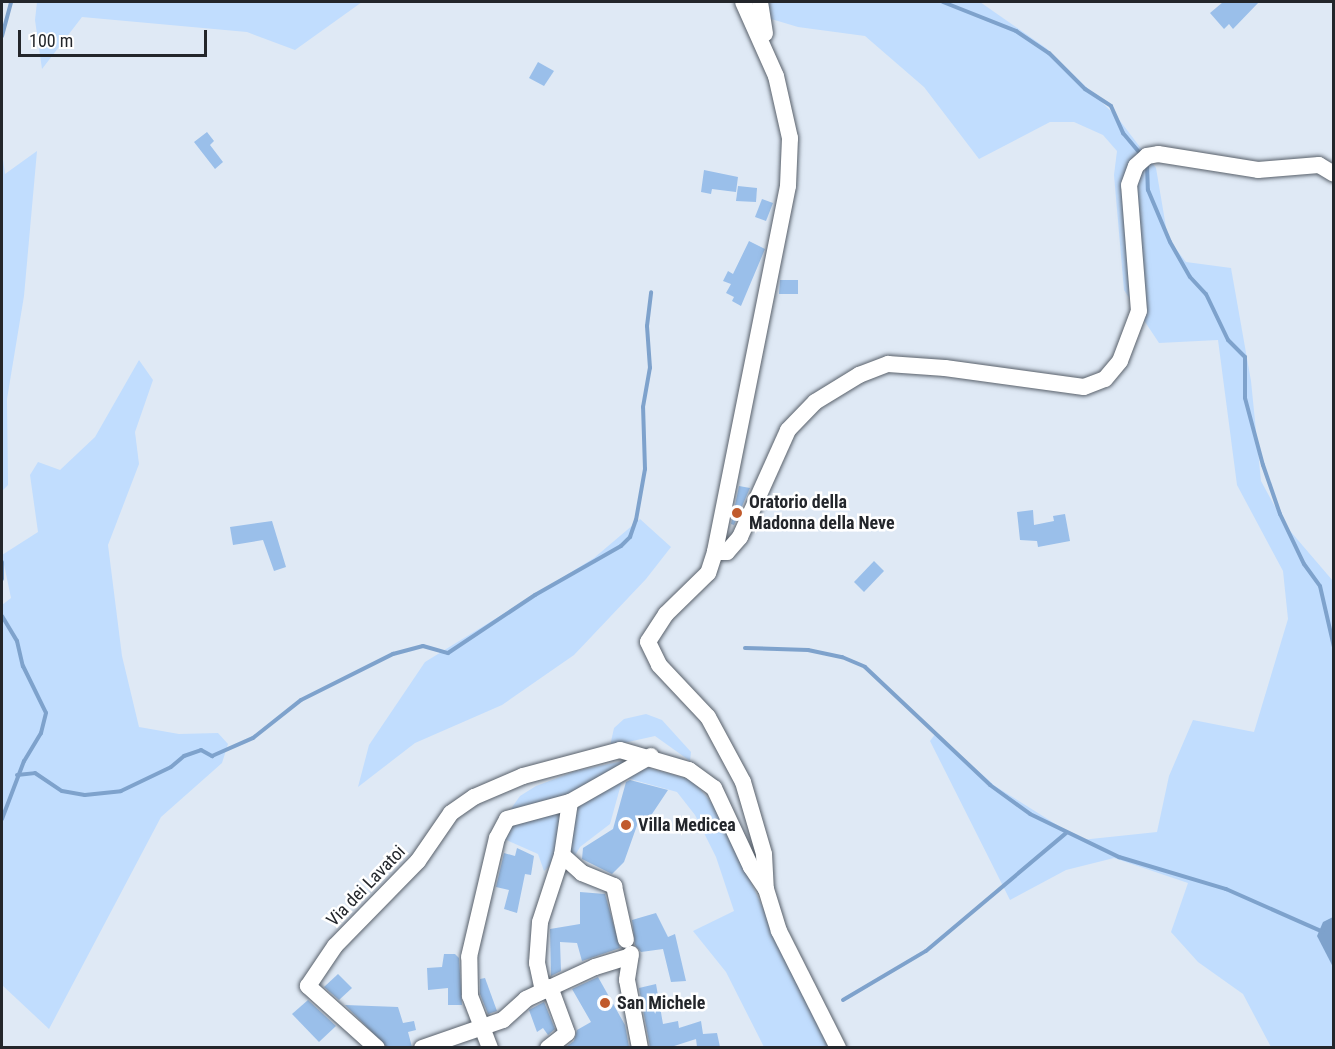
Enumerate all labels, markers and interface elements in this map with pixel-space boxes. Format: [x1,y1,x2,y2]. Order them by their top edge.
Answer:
scale bar [21,18,210,56]
text: 100 m [29,30,73,51]
place label: Oratorio della Madonna della Neve [749,492,895,534]
marker: Oratorio della Madonna della Neve [730,506,744,520]
place label: Villa Medicea [638,814,736,836]
marker: Villa Medicea [619,818,633,832]
street label: Via dei Lavatoi [322,841,410,931]
place label: San Michele [617,992,705,1014]
marker: San Michele [598,996,612,1010]

